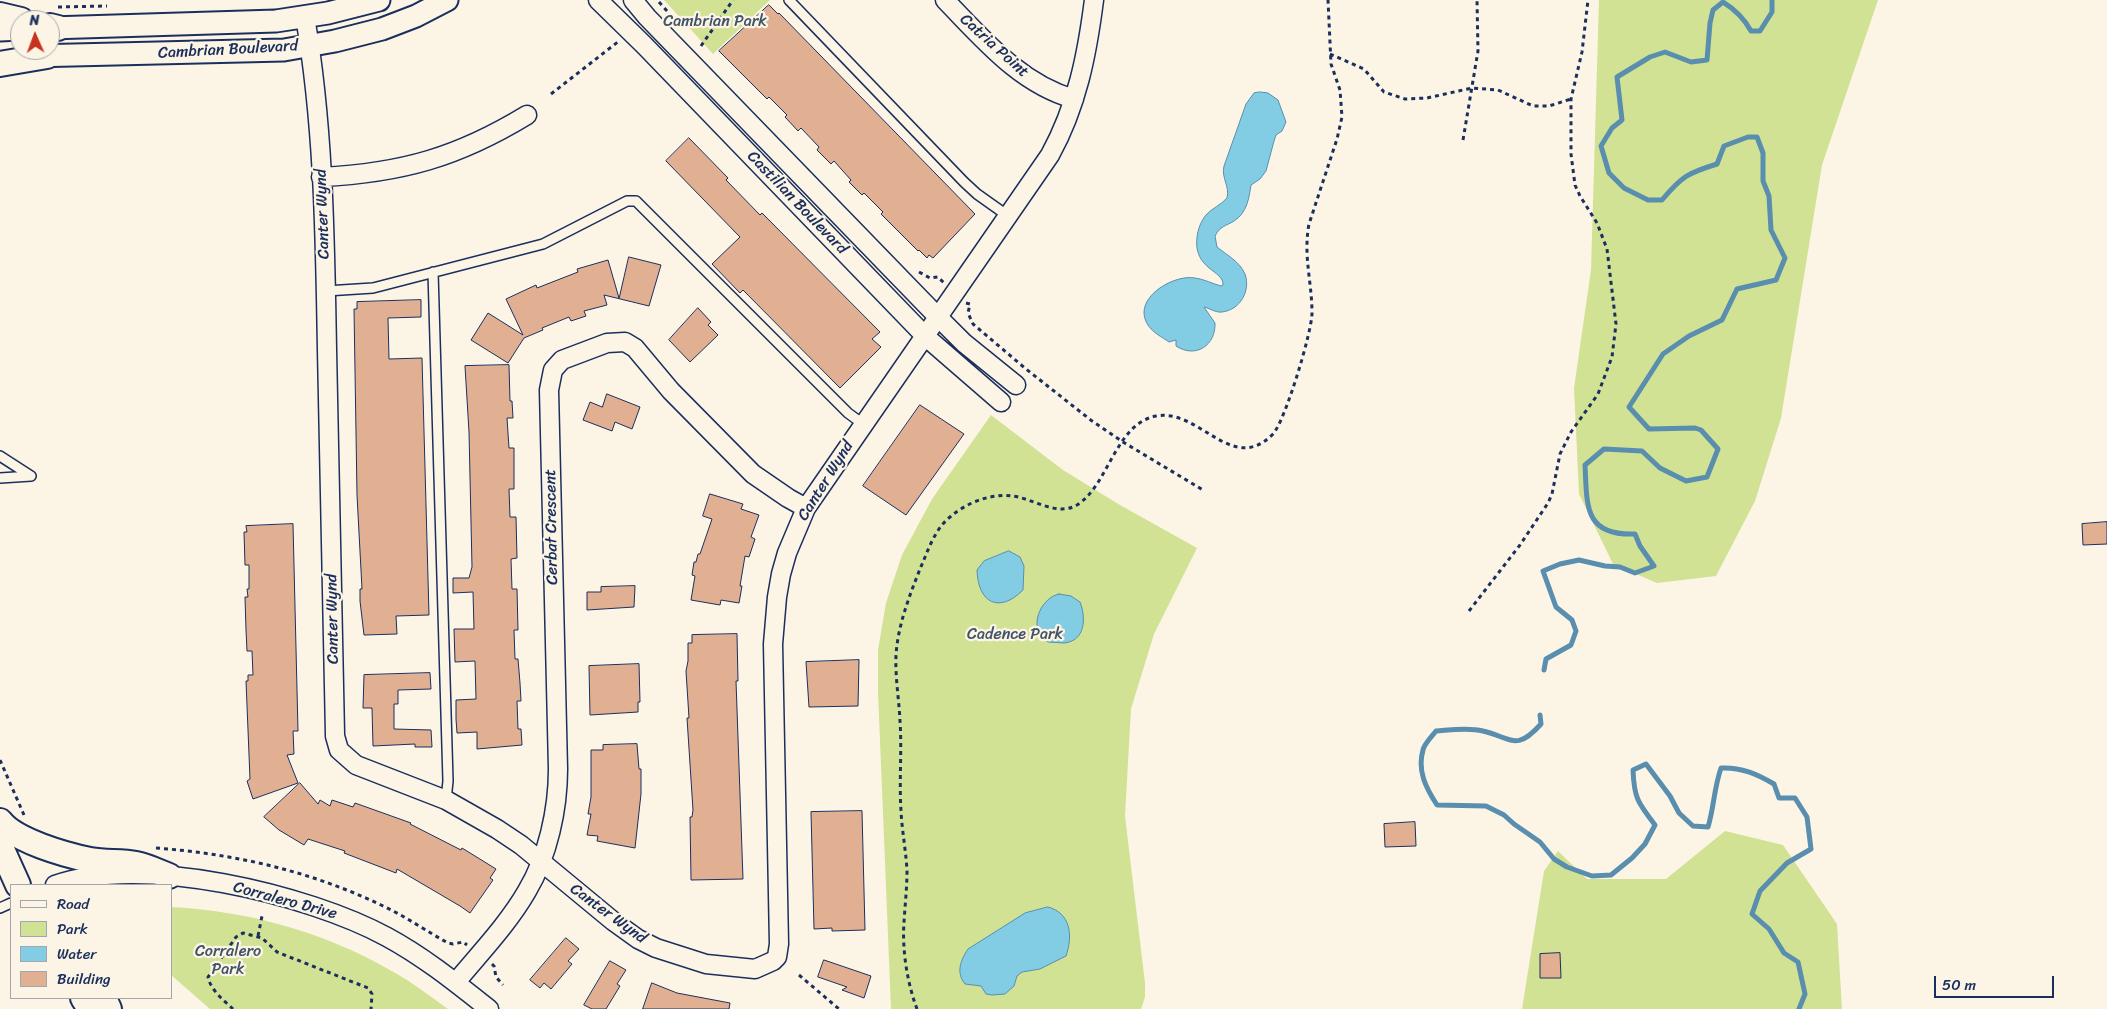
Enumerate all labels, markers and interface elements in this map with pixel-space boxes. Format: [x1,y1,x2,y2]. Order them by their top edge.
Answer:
text: N [29,8,40,33]
north arrow [10,10,60,60]
street label: Catria Point [956,10,1032,82]
park label: Cambrian Park [663,12,767,32]
street label: Cambrian Boulevard [158,37,298,63]
street label: Castilian Boulevard [743,147,851,259]
street label: Canter Wynd [312,169,334,259]
street label: Canter Wynd [794,438,858,524]
street label: Cerbat Crescent [541,469,563,585]
street label: Canter Wynd [323,574,343,664]
park label: Cadence Park [967,625,1063,645]
street label: Corralero Drive [231,878,339,924]
street label: Canter Wynd [566,880,650,948]
legend [10,884,172,999]
text: Road [57,891,89,917]
text: Park [57,916,88,942]
text: Water [57,941,97,967]
park label: Corralero Park [195,942,261,980]
text: Building [57,966,111,992]
scale bar [1937,966,2057,998]
text: 50 m [1942,972,1976,998]

